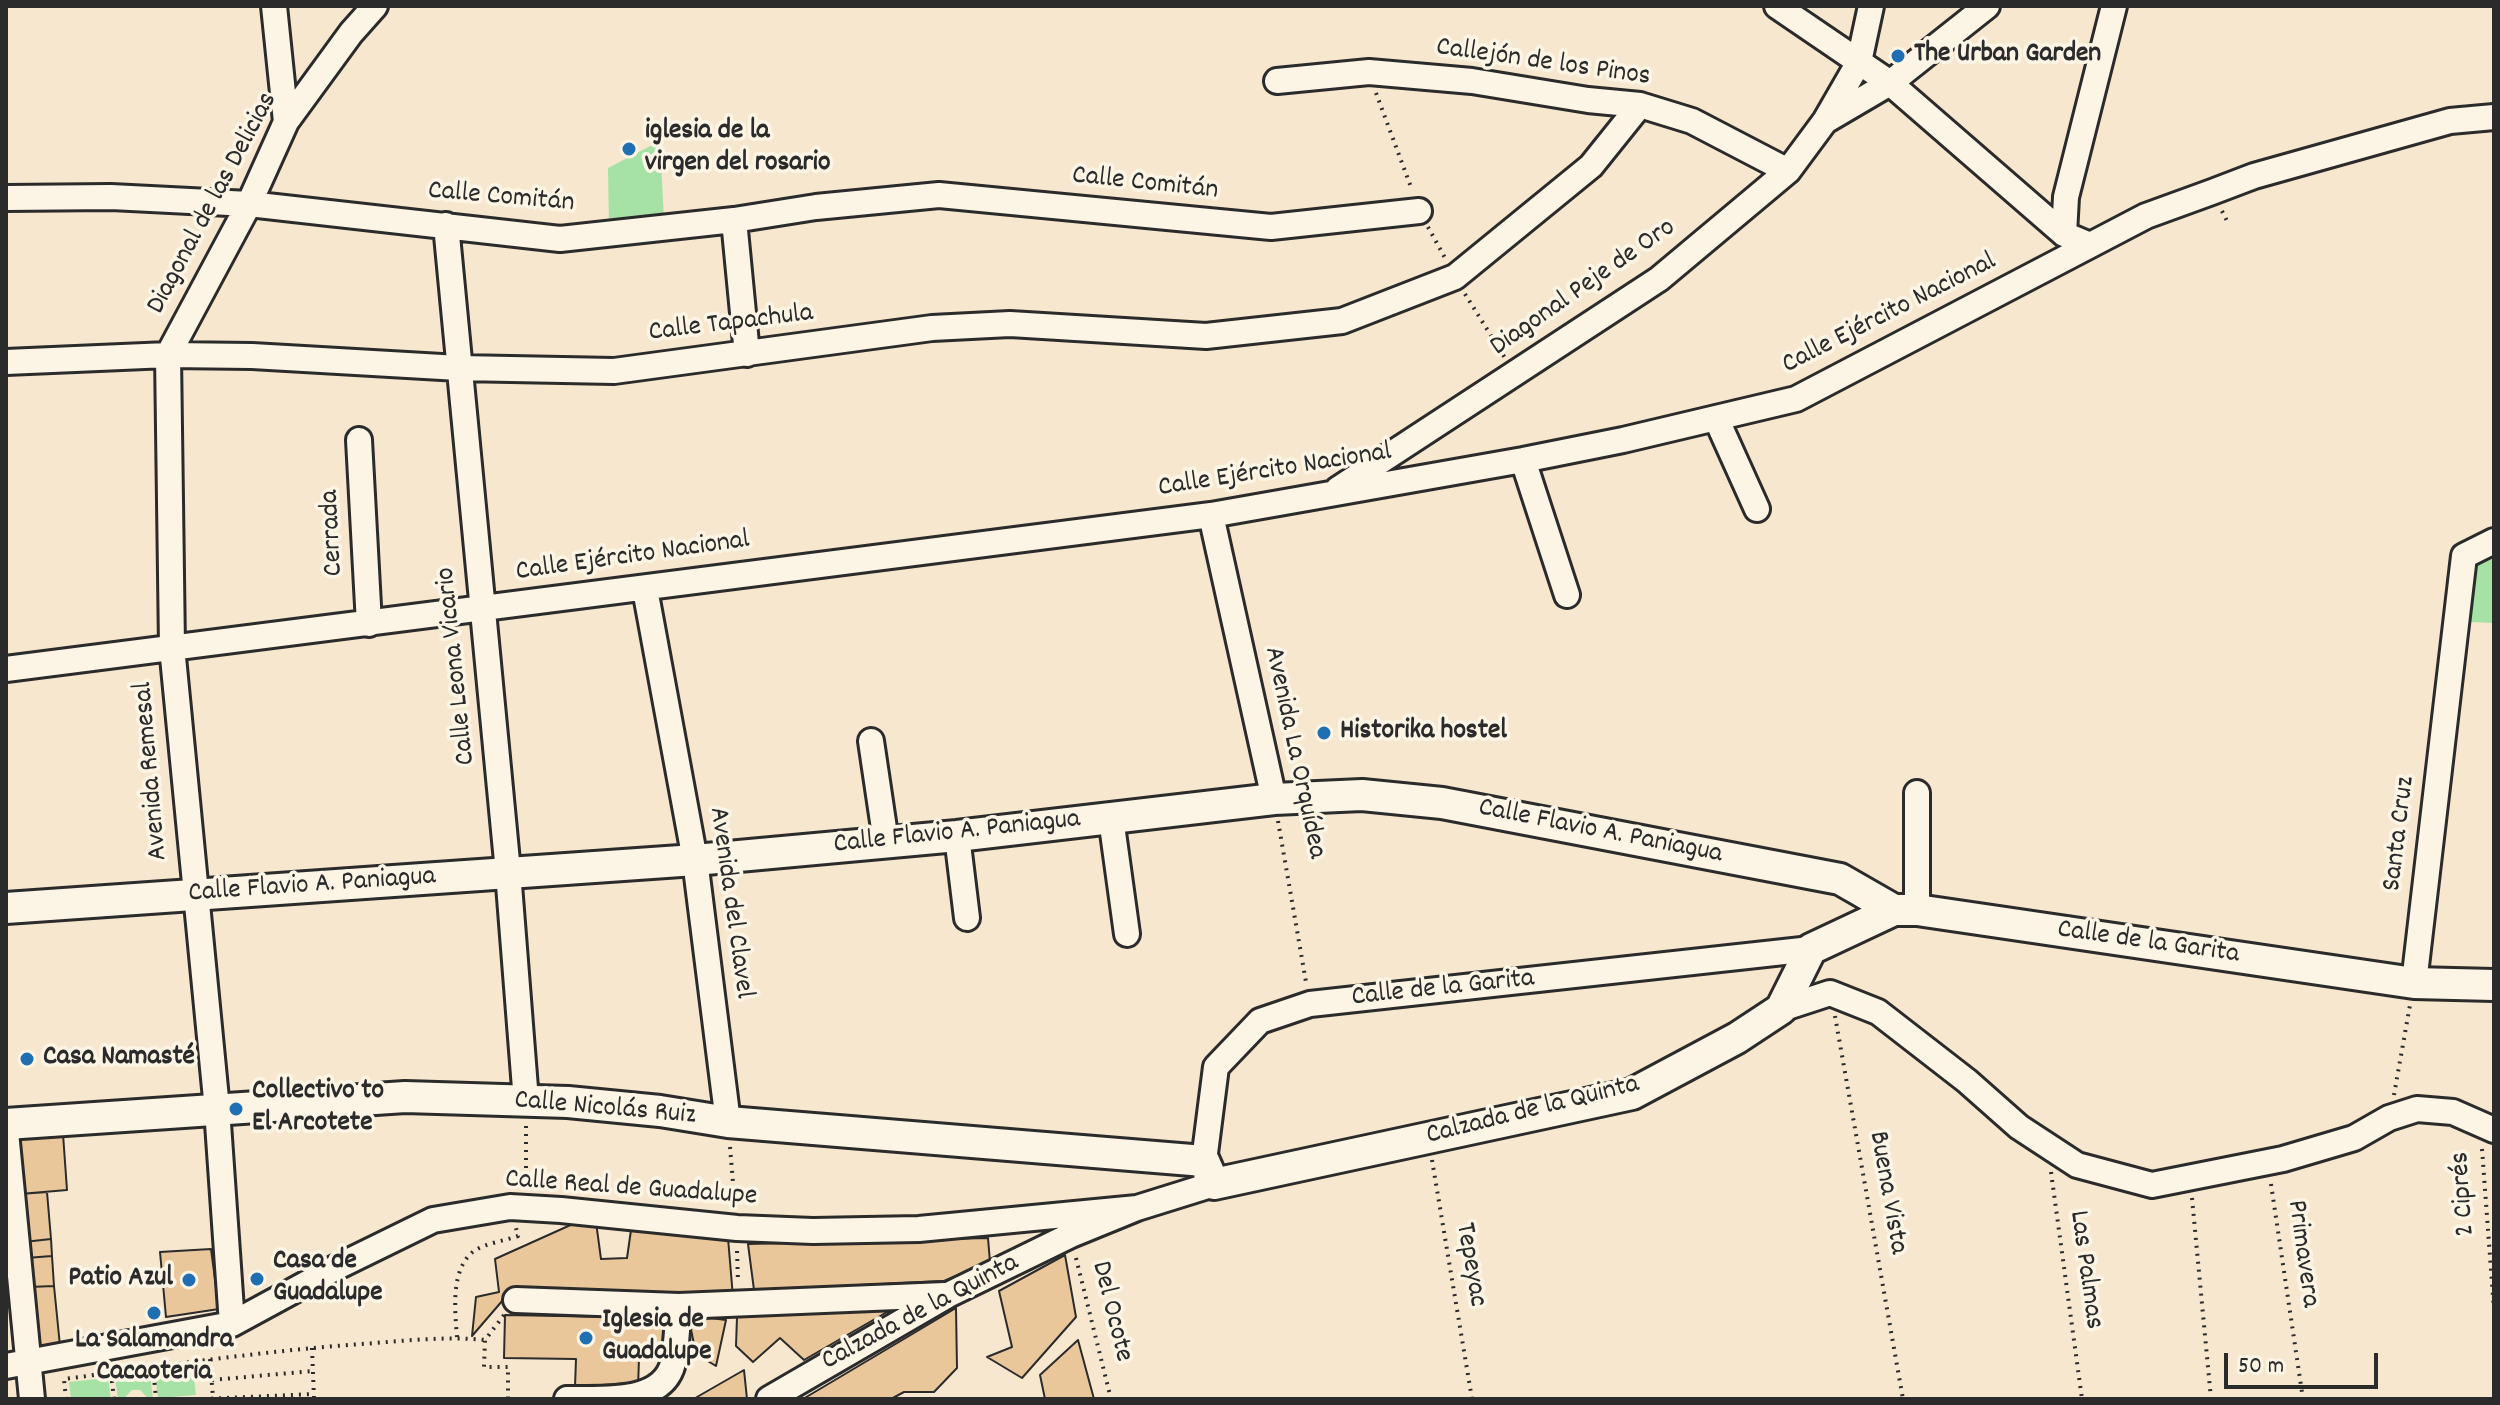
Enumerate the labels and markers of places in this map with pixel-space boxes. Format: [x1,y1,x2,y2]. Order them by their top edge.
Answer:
place label: The Urban Garden [1914,39,2101,73]
marker: The Urban Garden [1889,47,1907,65]
place label: iglesia de la virgen del rosario [645,116,830,182]
marker: iglesia de la virgen del rosario [620,140,638,158]
place label: Historika hostel [1340,716,1507,750]
marker: Historika hostel [1315,724,1333,742]
place label: Casa Namasté [43,1042,195,1076]
marker: Casa Namasté [18,1050,36,1068]
place label: Collectivo to El Arcotete [252,1076,384,1142]
marker: Collectivo to El Arcotete [227,1100,245,1118]
place label: Casa de Guadalupe [273,1246,383,1312]
place label: Patio Azul [68,1263,173,1297]
marker: Casa de Guadalupe [248,1270,266,1288]
marker: Patio Azul [180,1271,198,1289]
marker: La Salamandra Cacaoteria [145,1304,163,1322]
place label: Iglesia de Guadalupe [602,1305,712,1371]
place label: La Salamandra Cacaoteria [75,1325,233,1391]
marker: Iglesia de Guadalupe [577,1329,595,1347]

